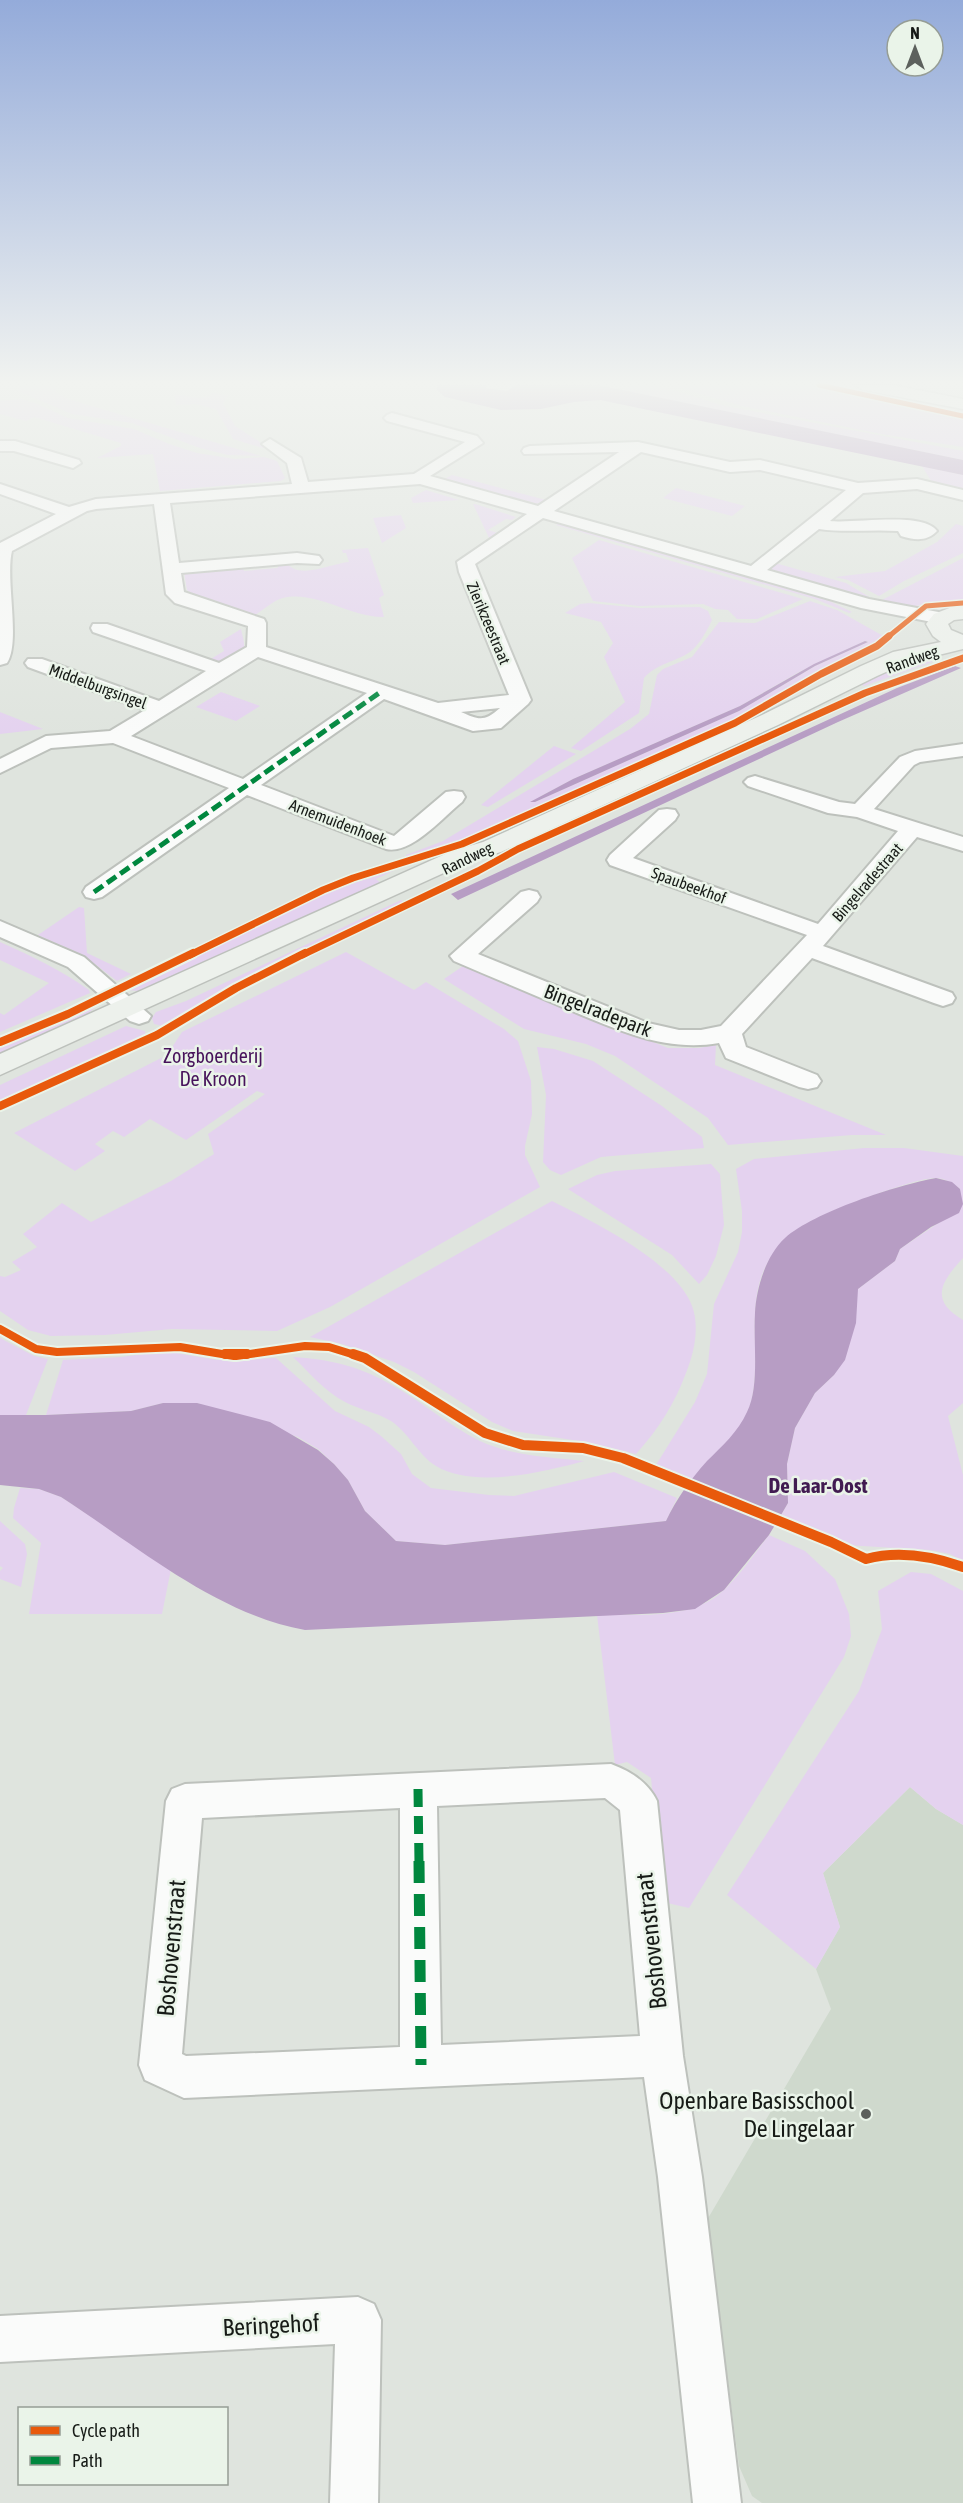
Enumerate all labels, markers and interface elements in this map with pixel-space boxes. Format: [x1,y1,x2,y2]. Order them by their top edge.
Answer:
north arrow [885,18,945,78]
text: N [910,24,920,42]
street label: Zierikzeestraat [464,579,515,667]
street label: Randweg [883,641,941,678]
street label: Middelburgsingel [46,660,150,713]
street label: Arnemuidenhoek [287,795,389,849]
street label: Randweg [439,838,496,879]
street label: Bingelradestraat [828,839,907,926]
street label: Spaubeekhof [649,863,729,908]
street label: Bingelradepark [541,979,655,1041]
park label: Zorgboerderij De Kroon [163,1044,263,1090]
district label: De Laar-Oost [769,1473,867,1497]
street label: Boshovenstraat [630,1871,672,2011]
street label: Boshovenstraat [152,1878,190,2018]
place label: Openbare Basisschool De Lingelaar [659,2087,855,2142]
marker: Openbare Basisschool De Lingelaar [859,2107,873,2121]
street label: Beringehof [222,2309,320,2341]
legend [18,2407,228,2485]
text: Cycle path [72,2420,140,2441]
text: Path [72,2450,103,2471]

